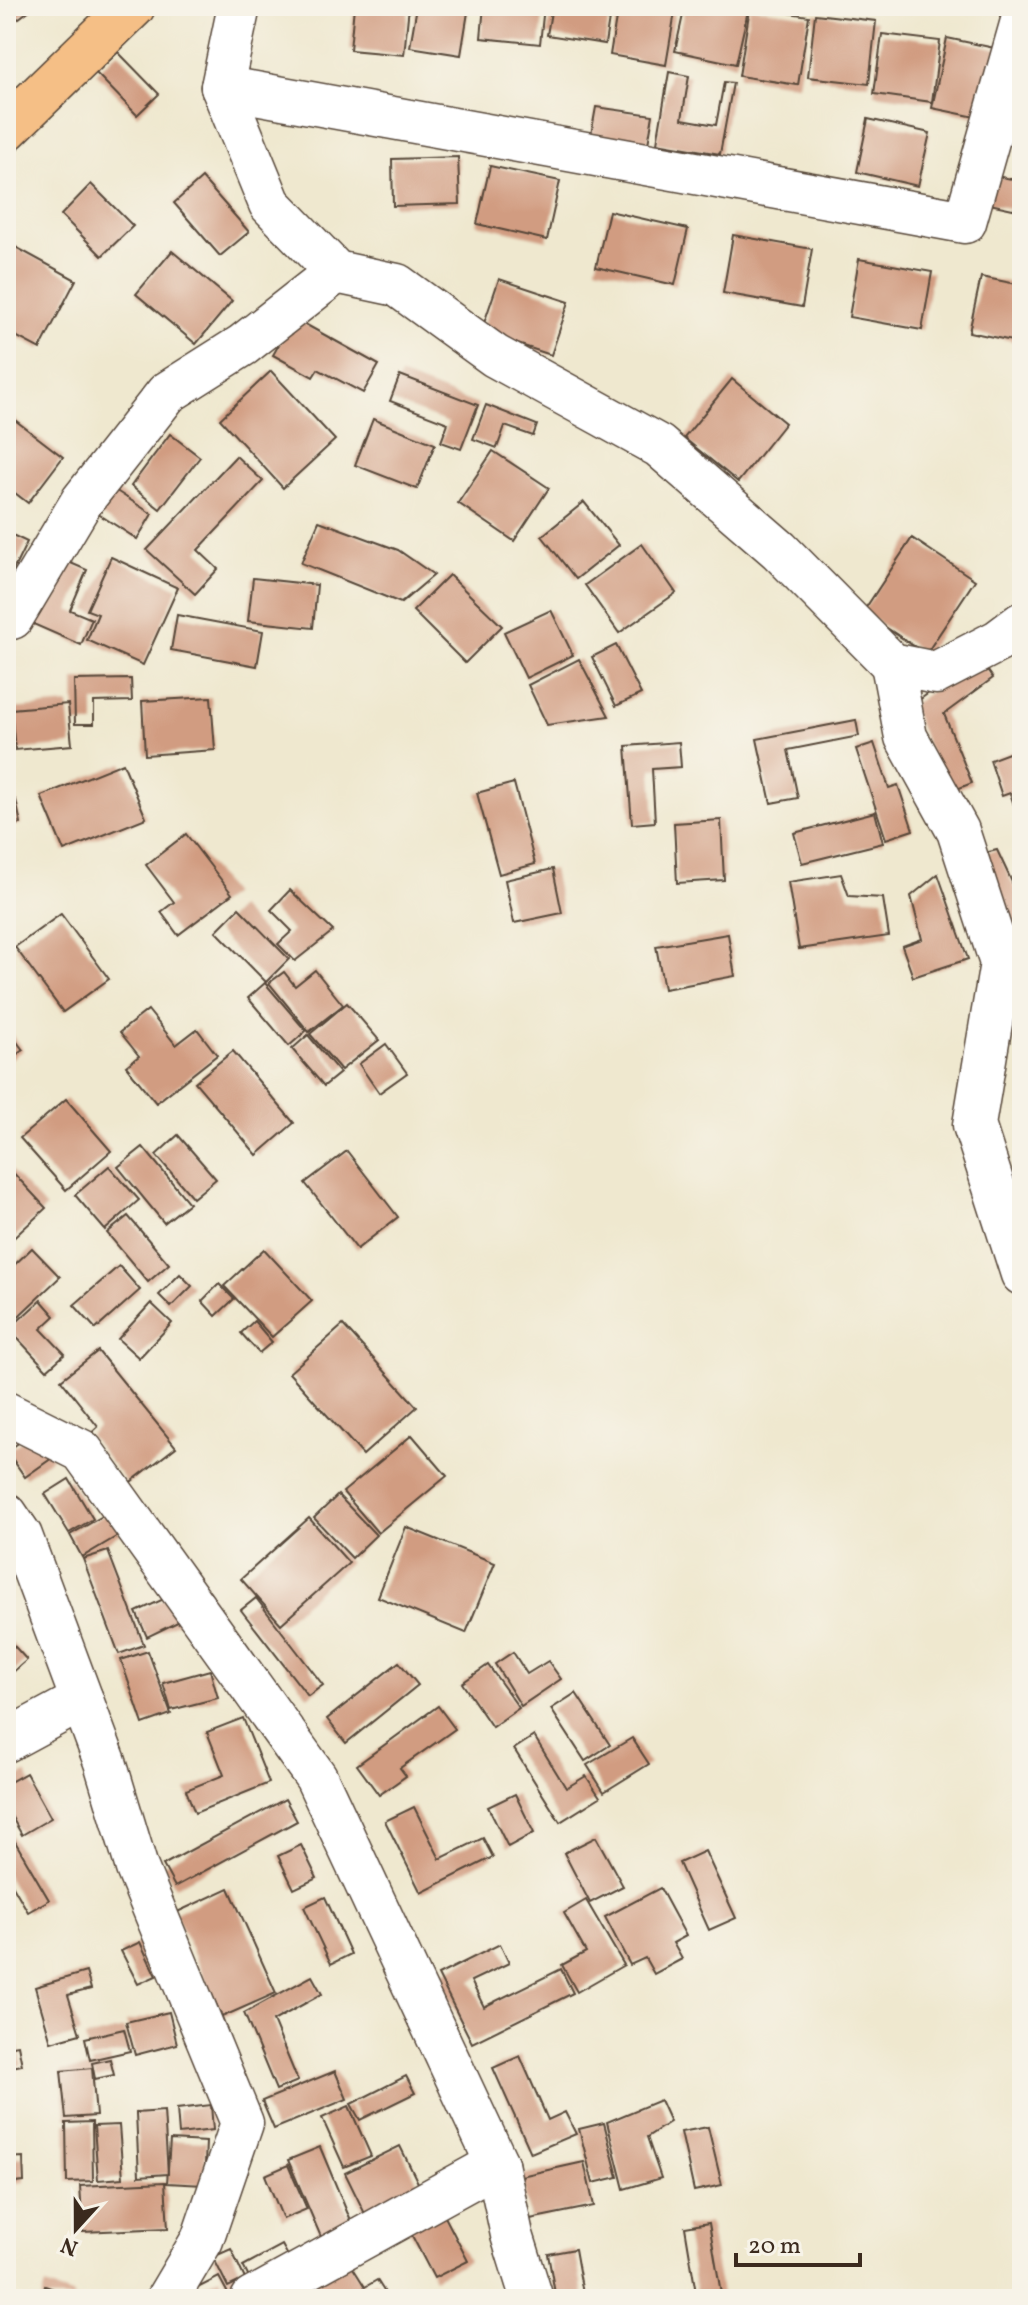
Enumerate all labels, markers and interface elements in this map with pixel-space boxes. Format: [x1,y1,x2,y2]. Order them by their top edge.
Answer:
north arrow [36,2189,116,2269]
scale bar [736,2217,860,2267]
text: N [57,2228,83,2263]
text: 20 m [748,2230,801,2264]

